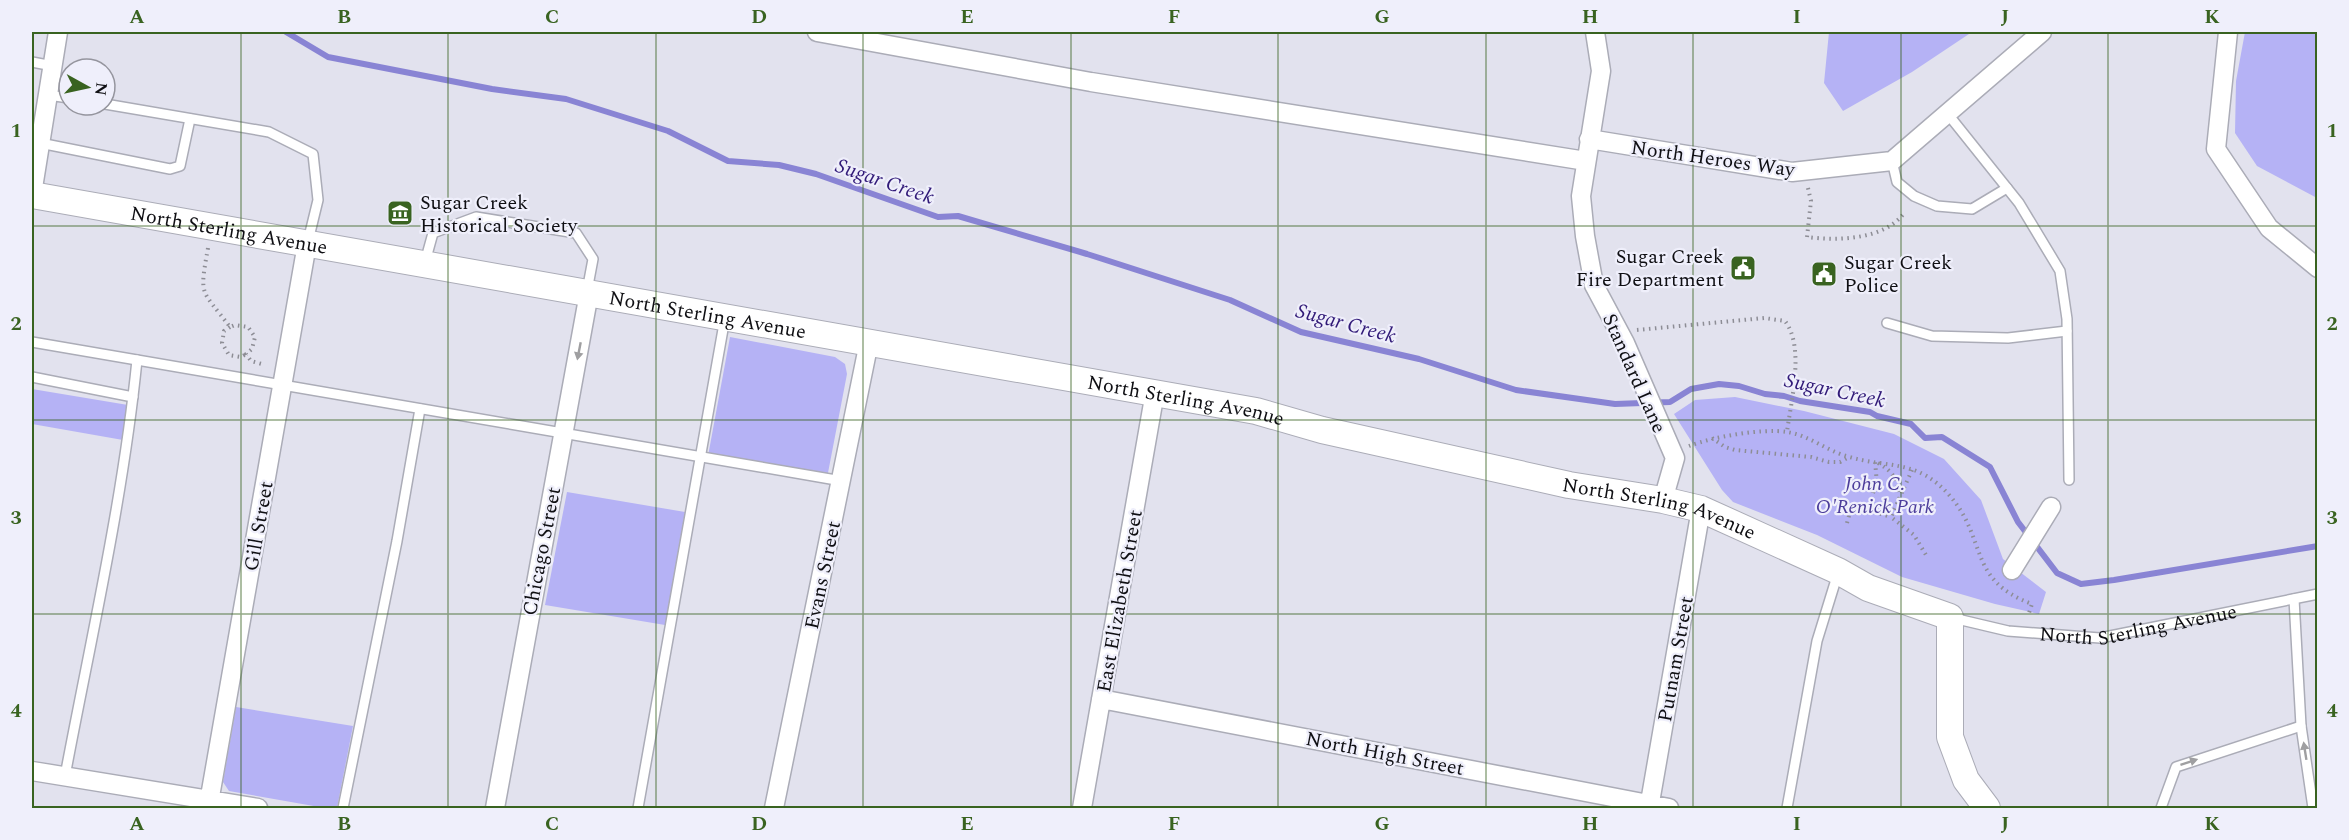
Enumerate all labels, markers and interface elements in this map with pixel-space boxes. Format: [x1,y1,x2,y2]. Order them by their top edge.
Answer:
text: A [129,2,145,32]
text: B [337,2,351,32]
text: C [545,2,559,32]
text: D [751,2,767,32]
text: E [960,2,974,32]
text: F [1168,2,1180,32]
text: G [1374,2,1390,32]
text: H [1582,2,1598,32]
text: I [1793,2,1801,32]
text: J [2001,2,2009,32]
text: K [2204,2,2220,32]
north arrow [57,57,117,117]
text: N [88,81,114,97]
text: 1 [10,116,22,146]
text: 1 [2326,116,2338,146]
street label: North Heroes Way [1629,133,1798,186]
water label: Sugar Creek [831,150,939,214]
place label: Sugar Creek Historical Society [420,188,579,241]
museum icon: Sugar Creek Historical Society [385,198,415,228]
street label: North Sterling Avenue [128,199,330,263]
place label: Sugar Creek Fire Department [1576,242,1724,295]
place label: Sugar Creek Police [1844,248,1952,301]
public building icon: Sugar Creek Fire Department [1728,253,1758,283]
public building icon: Sugar Creek Police [1809,259,1839,289]
street label: North Sterling Avenue [606,283,808,347]
water label: Sugar Creek [1292,295,1400,353]
text: 2 [10,309,22,339]
street label: Standard Lane [1594,309,1674,438]
text: 2 [2326,309,2338,339]
one-way arrow [574,342,583,361]
water label: Sugar Creek [1781,365,1888,417]
street label: North Sterling Avenue [1085,368,1288,434]
park label: John C. O'Renick Park [1816,469,1935,522]
street label: North Sterling Avenue [1560,470,1761,548]
street label: Gill Street [236,479,282,574]
street label: Chicago Street [515,484,569,618]
text: 3 [10,503,22,533]
text: 3 [2326,503,2338,533]
street label: East Elizabeth Street [1089,507,1151,695]
street label: Evans Street [797,518,849,632]
street label: Putnam Street [1650,594,1702,724]
street label: North Sterling Avenue [2038,597,2240,654]
text: 4 [10,696,22,726]
text: 4 [2326,696,2338,726]
street label: North High Street [1303,724,1467,784]
one-way arrow [2300,741,2309,760]
one-way arrow [2180,757,2198,767]
text: A [129,809,145,839]
text: B [337,809,351,839]
text: C [545,809,559,839]
text: D [751,809,767,839]
text: E [960,809,974,839]
text: F [1168,809,1180,839]
text: G [1374,809,1390,839]
text: H [1582,809,1598,839]
text: I [1793,809,1801,839]
text: J [2001,809,2009,839]
text: K [2204,809,2220,839]

